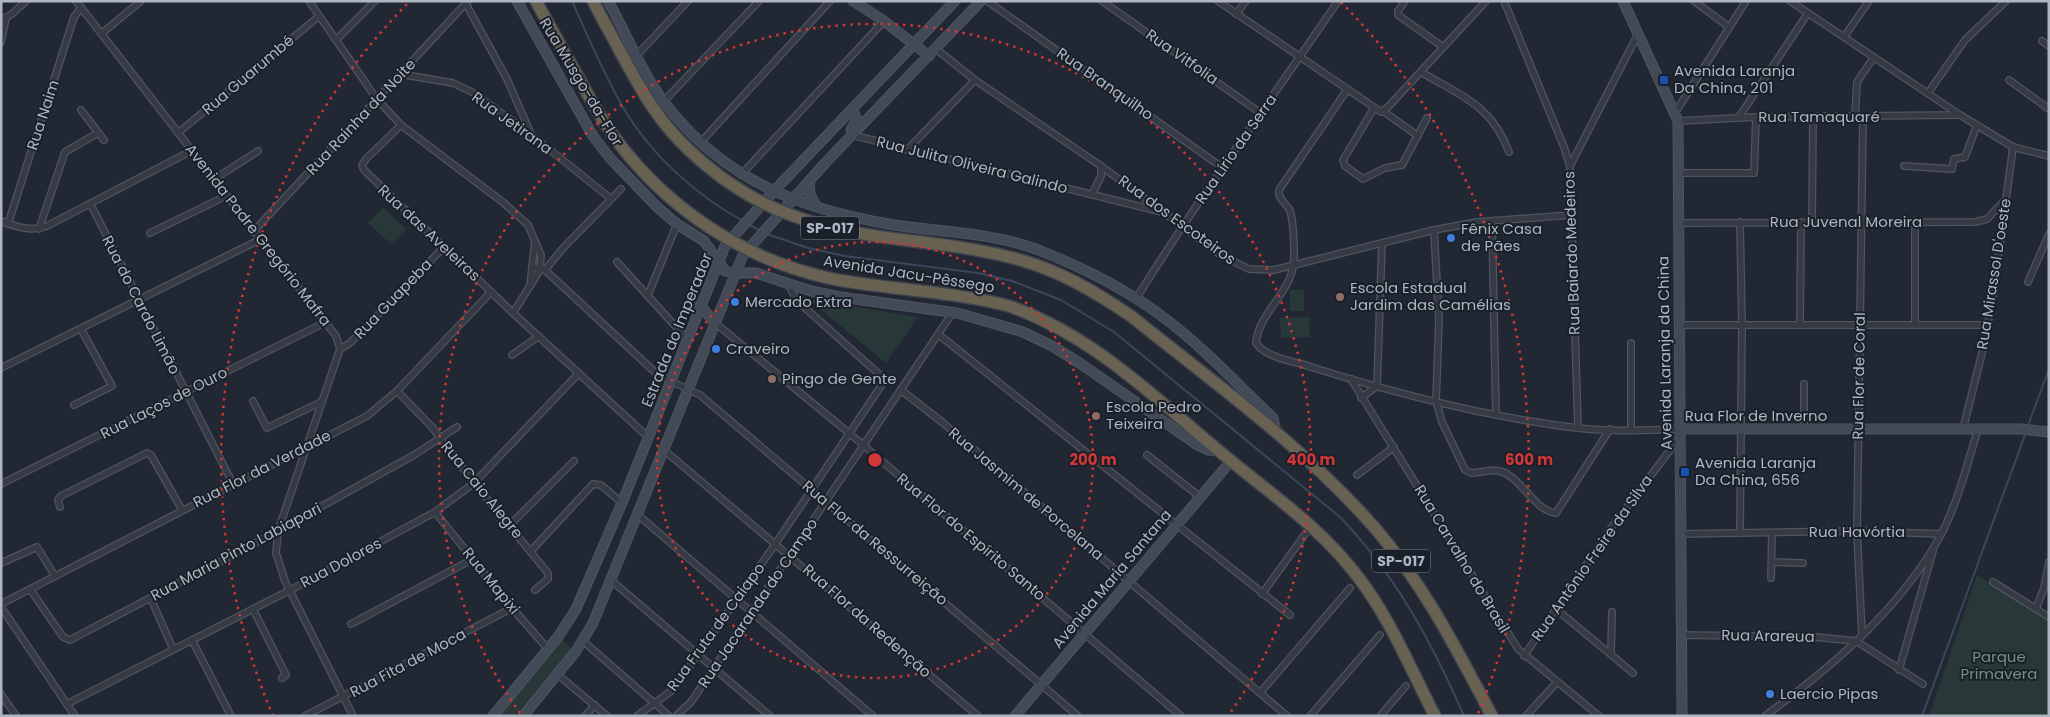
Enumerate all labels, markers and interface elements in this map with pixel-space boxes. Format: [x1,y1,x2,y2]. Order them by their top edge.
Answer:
street label: Rua Musgo-da-Flor [535,14,628,150]
street label: Rua Vitfolia [1142,24,1223,89]
street label: Rua Guarumbé [197,30,298,119]
street label: Rua Branquilho [1053,42,1158,125]
street label: Rua Rainha da Noite [301,54,420,179]
place label: Avenida Laranja Da China, 201 [1674,60,1795,98]
marker: Avenida Laranja Da China, 201 [1658,74,1670,86]
street label: Rua Naim [21,77,64,153]
street label: Rua Jetirana [468,86,557,159]
street label: Rua Lírio da Serra [1190,90,1281,208]
street label: Rua Tamaquaré [1758,106,1880,127]
street label: Rua Julita Oliveira Galindo [874,131,1070,198]
street label: Avenida Padre Gregório Mafra [180,139,336,330]
street label: Rua dos Escoteiros [1114,170,1240,269]
street label: Rua Baiardo Medeiros [1558,171,1585,335]
street label: Rua das Aveleiras [374,180,485,286]
street label: Rua Mirassol D'oeste [1971,197,2016,351]
street label: Rua Juvenal Moreira [1770,211,1922,232]
road number: SP-017 [801,217,859,240]
place label: Fênix Casa de Pães [1461,218,1542,256]
street label: Rua do Cardo Limão [97,232,186,378]
marker: Fênix Casa de Pães [1445,232,1457,244]
street label: Estrada do Imperador [636,249,717,410]
street label: Avenida Jacu-Pêssego [822,250,996,297]
street label: Rua Guapeba [349,254,436,343]
street label: Avenida Laranja da China [1652,256,1677,450]
place label: Escola Estadual Jardim das Camélias [1350,277,1511,315]
place label: Mercado Extra [745,291,852,312]
marker: Escola Estadual Jardim das Camélias [1334,291,1346,303]
marker: Mercado Extra [729,296,741,308]
street label: Rua Flor de Coral [1847,312,1870,440]
place label: Craveiro [726,338,790,359]
marker: Craveiro [710,343,722,355]
street label: Rua Laços de Ouro [97,361,231,444]
place label: Pingo de Gente [782,368,897,389]
marker: Pingo de Gente [766,373,778,385]
place label: Escola Pedro Teixeira [1106,396,1201,434]
street label: Rua Flor de Inverno [1685,405,1827,426]
marker: Escola Pedro Teixeira [1090,410,1102,422]
street label: Rua Jasmim de Porcelana [944,422,1108,565]
street label: Rua Flor da Verdade [189,425,334,512]
street label: Rua Caio Alegre [436,436,528,543]
text: 200 m [1069,449,1117,470]
text: 400 m [1287,449,1336,470]
text: 600 m [1505,449,1553,470]
centre of rings [866,451,884,469]
place label: Avenida Laranja Da China, 656 [1695,452,1816,490]
marker: Avenida Laranja Da China, 656 [1679,466,1691,478]
street label: Rua Flor do Espírito Santo [892,468,1050,605]
street label: Rua Antônio Freire da Silva [1526,470,1657,645]
street label: Rua Flor da Ressurreição [798,475,953,610]
street label: Rua Carvalho do Brasil [1410,481,1515,637]
street label: Rua Maria Pinto Labiapari [147,498,325,606]
street label: Avenida Maria Santana [1047,505,1176,653]
street label: Rua Jacaranda do Campo [693,514,822,692]
street label: Rua Havórtia [1809,521,1905,542]
street label: Rua Dolores [297,532,385,593]
street label: Rua Mapixi [458,543,525,619]
road number: SP-017 [1372,550,1430,572]
street label: Rua Fruta de Caiapo [662,558,769,695]
street label: Rua Flor da Redenção [799,559,936,682]
street label: Rua Fita de Moca [346,623,470,702]
street label: Rua Arareua [1721,624,1815,647]
park label: Parque Primavera [1960,646,2038,684]
place label: Laercio Pipas [1780,683,1879,704]
marker: Laercio Pipas [1764,688,1776,700]

